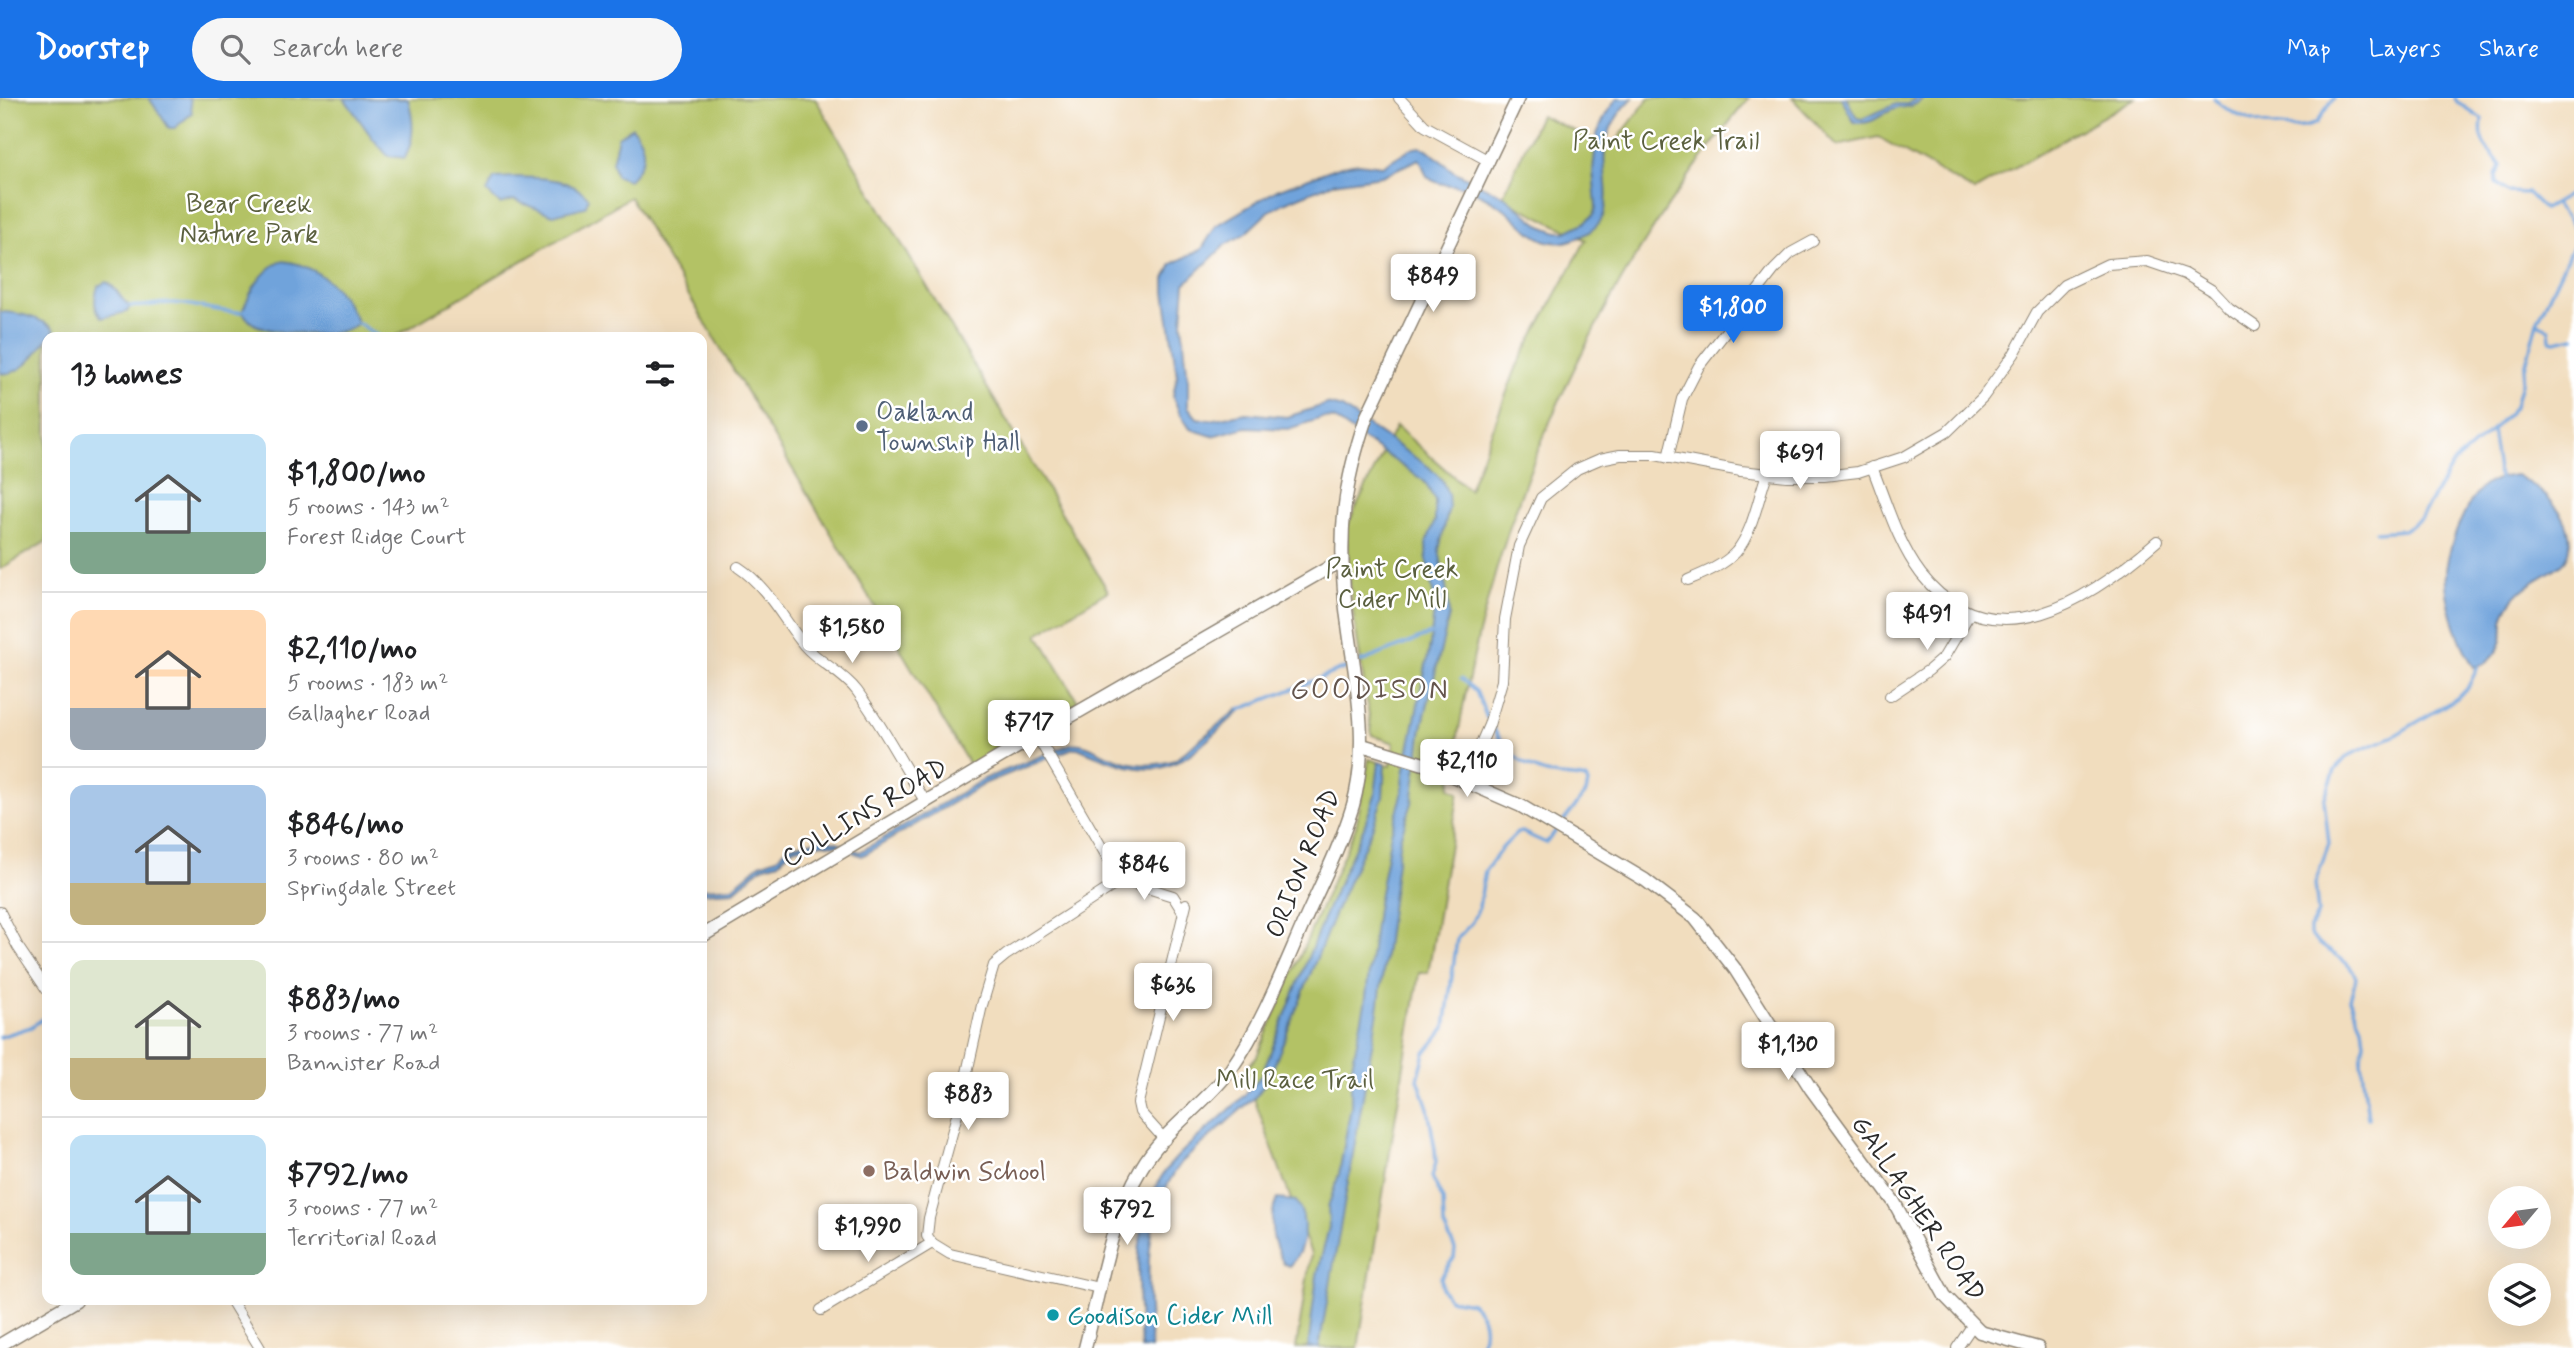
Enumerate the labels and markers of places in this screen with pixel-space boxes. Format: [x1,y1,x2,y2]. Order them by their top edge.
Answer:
pin: $849 [1392,254,1474,314]
pin: $1,800 [1676,286,1790,345]
place label: Oakland Township Hall [876,396,1021,460]
marker: Oakland Township Hall [854,418,870,434]
pin: $691 [1759,432,1841,491]
pin: $491 [1886,592,1968,652]
pin: $1,580 [795,606,909,665]
pin: $717 [988,700,1070,760]
pin: $2,110 [1410,740,1524,799]
pin: $846 [1103,842,1185,902]
pin: $636 [1132,964,1214,1023]
pin: $1,130 [1731,1023,1845,1082]
pin: $883 [927,1072,1009,1132]
place label: Baldwin School [883,1156,1046,1190]
marker: Baldwin School [861,1163,877,1179]
pin: $792 [1086,1188,1168,1247]
pin: $1,990 [811,1204,925,1264]
place label: Goodison Cider Mill [1067,1300,1273,1334]
marker: Goodison Cider Mill [1045,1307,1061,1323]

